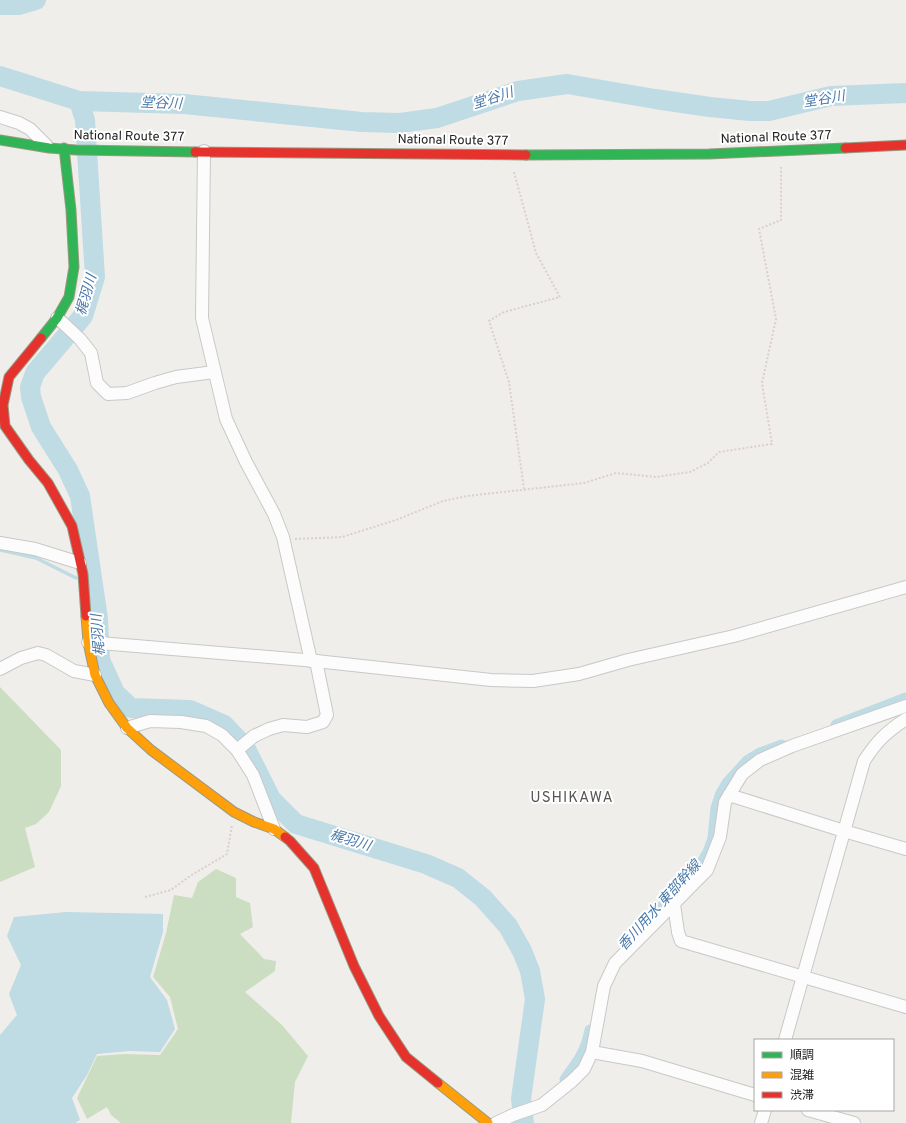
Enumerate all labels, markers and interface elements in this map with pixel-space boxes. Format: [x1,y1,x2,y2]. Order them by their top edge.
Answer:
water label: 堂谷川 [470,84,518,114]
water label: 堂谷川 [802,88,848,112]
water label: 堂谷川 [140,95,184,113]
street label: National Route 377 [74,128,185,146]
street label: National Route 377 [720,128,832,148]
street label: National Route 377 [398,132,509,150]
water label: 梶羽川 [73,271,102,318]
water label: 梶羽川 [89,611,109,657]
district label: USHIKAWA [530,789,614,808]
water label: 梶羽川 [327,827,374,856]
water label: 香川用水 東部幹線 [615,856,706,954]
legend [754,1039,894,1111]
text: 順調 [790,1048,814,1064]
text: 混雑 [790,1068,814,1084]
text: 渋滞 [790,1088,814,1104]

